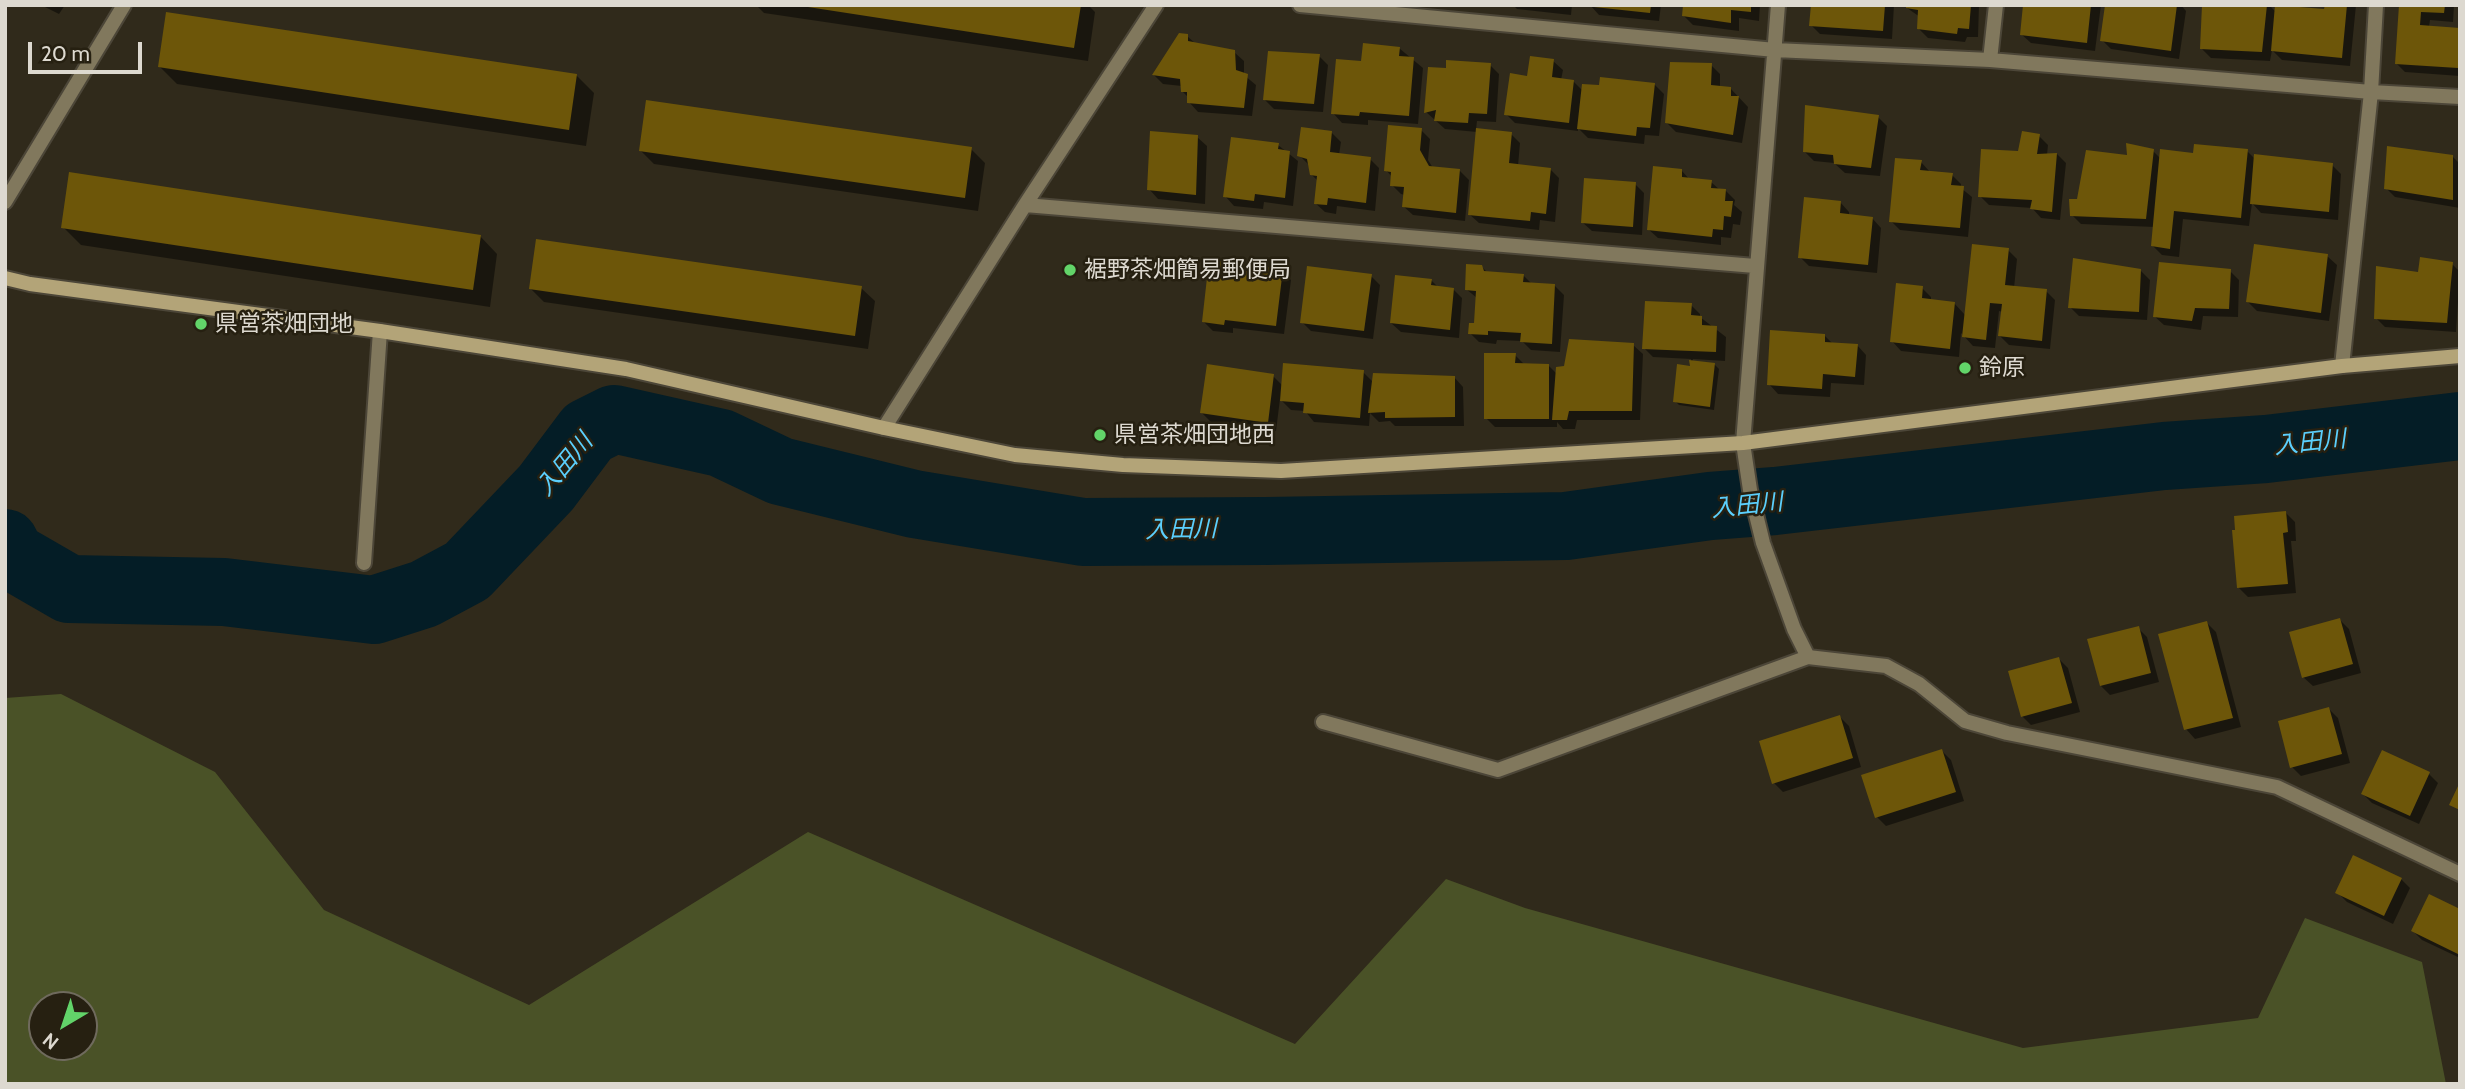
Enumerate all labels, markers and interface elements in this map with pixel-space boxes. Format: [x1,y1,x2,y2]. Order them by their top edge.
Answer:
scale bar [32,28,145,72]
text: 20 m [41,41,90,66]
place label: 裾野茶畑簡易郵便局 [1084,256,1291,284]
marker: 裾野茶畑簡易郵便局 [1062,262,1078,278]
place label: 県営茶畑団地 [215,310,353,338]
marker: 県営茶畑団地 [193,316,209,332]
place label: 鈴原 [1979,354,2025,382]
marker: 鈴原 [1957,360,1973,376]
place label: 県営茶畑団地西 [1114,421,1275,449]
water label: 入田川 [2273,425,2347,461]
marker: 県営茶畑団地西 [1092,427,1108,443]
water label: 入田川 [531,428,599,502]
water label: 入田川 [1710,488,1784,524]
water label: 入田川 [1145,515,1217,545]
north arrow [28,991,98,1061]
text: N [38,1028,63,1054]

